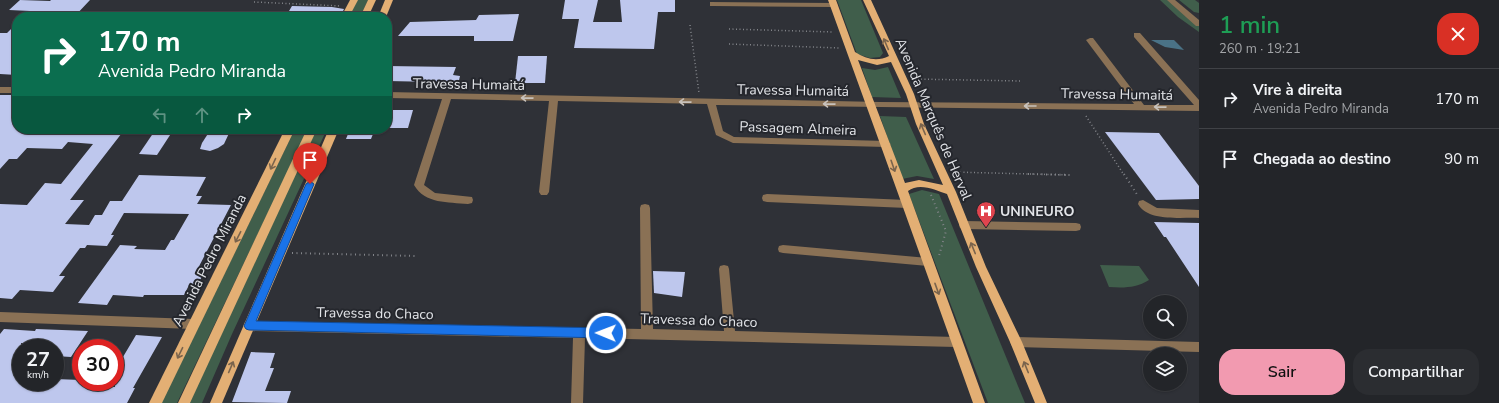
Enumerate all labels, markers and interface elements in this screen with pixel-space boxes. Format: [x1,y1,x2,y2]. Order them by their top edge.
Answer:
text: 1 min [1219,9,1280,41]
button: close [1437,13,1479,55]
text: 170 m [98,23,181,61]
icon: right [32,28,84,80]
street label: Avenida Marquês de Herval [891,35,977,204]
one-way arrow [882,38,890,50]
text: 260 m · 19:21 [1219,40,1301,58]
text: Avenida Pedro Miranda [98,59,286,83]
street label: Travessa Humaitá [413,74,525,95]
street label: Travessa Humaitá [737,80,849,101]
text: Vire à direita [1253,80,1342,100]
street label: Travessa Humaitá [1061,84,1173,105]
icon: right [1219,88,1241,110]
text: 170 m [1435,89,1479,109]
one-way arrow [521,95,534,102]
one-way arrow [679,98,692,106]
one-way arrow [823,100,836,108]
text: Avenida Pedro Miranda [1253,100,1389,118]
one-way arrow [1024,102,1037,110]
one-way arrow [1154,103,1167,111]
icon: left [149,104,171,126]
icon: ahead [191,104,213,126]
icon: right [233,104,255,126]
street label: Passagem Almeira [739,117,857,140]
one-way arrow [918,123,926,135]
pin [293,143,327,184]
icon: arrive [1219,148,1241,170]
icon: arrive [299,149,321,171]
text: Chegada ao destino [1253,149,1391,169]
text: 90 m [1444,149,1479,169]
one-way arrow [269,158,276,170]
one-way arrow [890,160,898,172]
street label: Avenida Pedro Miranda [168,191,251,330]
hospital icon: UNINEURO [975,200,997,228]
place label: UNINEURO [1000,202,1074,221]
one-way arrow [233,230,241,242]
one-way arrow [969,243,977,255]
one-way arrow [934,282,942,294]
map controls [1143,295,1187,391]
button: search [1143,295,1187,339]
street label: Travessa do Chaco [316,303,434,324]
street label: Travessa do Chaco [640,309,758,332]
position arrow [585,312,627,354]
speed limit sign: 30 [72,339,124,391]
text: 27 [26,346,50,373]
one-way arrow [176,347,183,359]
button: layers [1143,347,1187,391]
button: Sair [1219,349,1345,395]
button: Compartilhar [1353,349,1479,395]
one-way arrow [227,361,235,373]
one-way arrow [1022,361,1029,373]
text: km/h [27,368,49,382]

